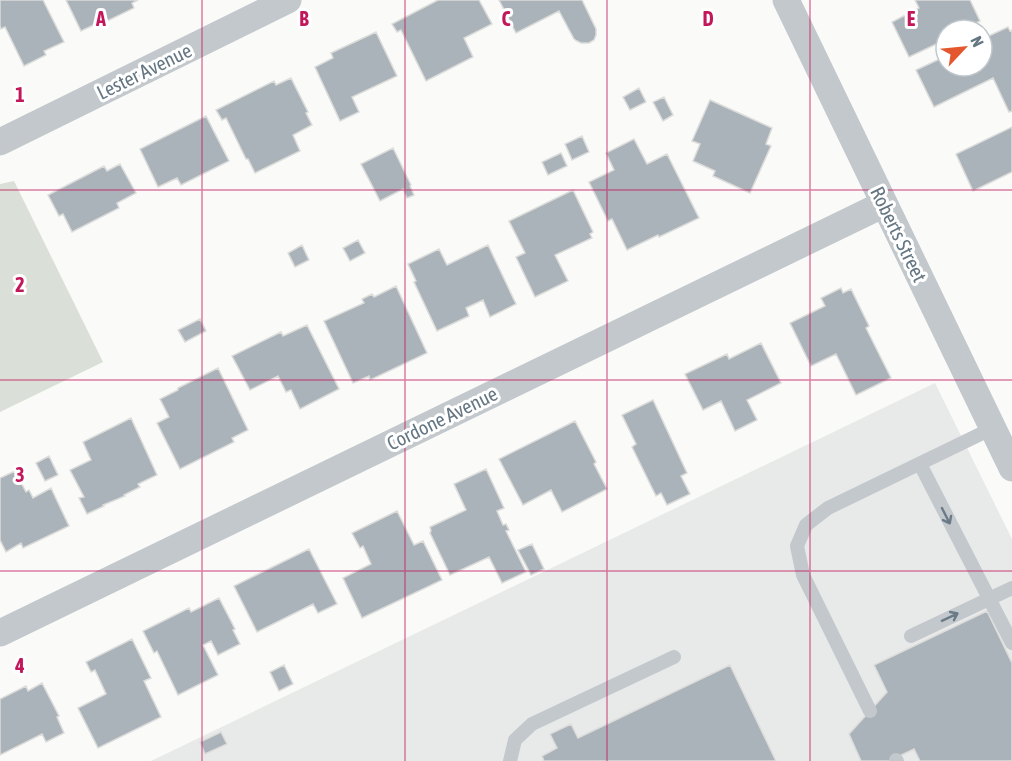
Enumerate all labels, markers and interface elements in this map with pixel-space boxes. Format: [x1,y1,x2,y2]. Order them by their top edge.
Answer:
text: A [95,7,106,30]
text: B [299,7,309,30]
text: C [502,7,511,30]
text: D [702,7,714,30]
text: E [907,7,916,30]
north arrow [934,18,994,78]
text: N [967,33,988,50]
street label: Lester Avenue [93,38,195,104]
text: 1 [15,83,25,106]
street label: Roberts Street [866,183,932,286]
text: 2 [15,273,25,296]
street label: Cordone Avenue [383,381,501,455]
text: 3 [15,463,25,486]
one-way arrow [941,506,953,524]
one-way arrow [941,611,959,623]
text: 4 [14,654,25,677]

